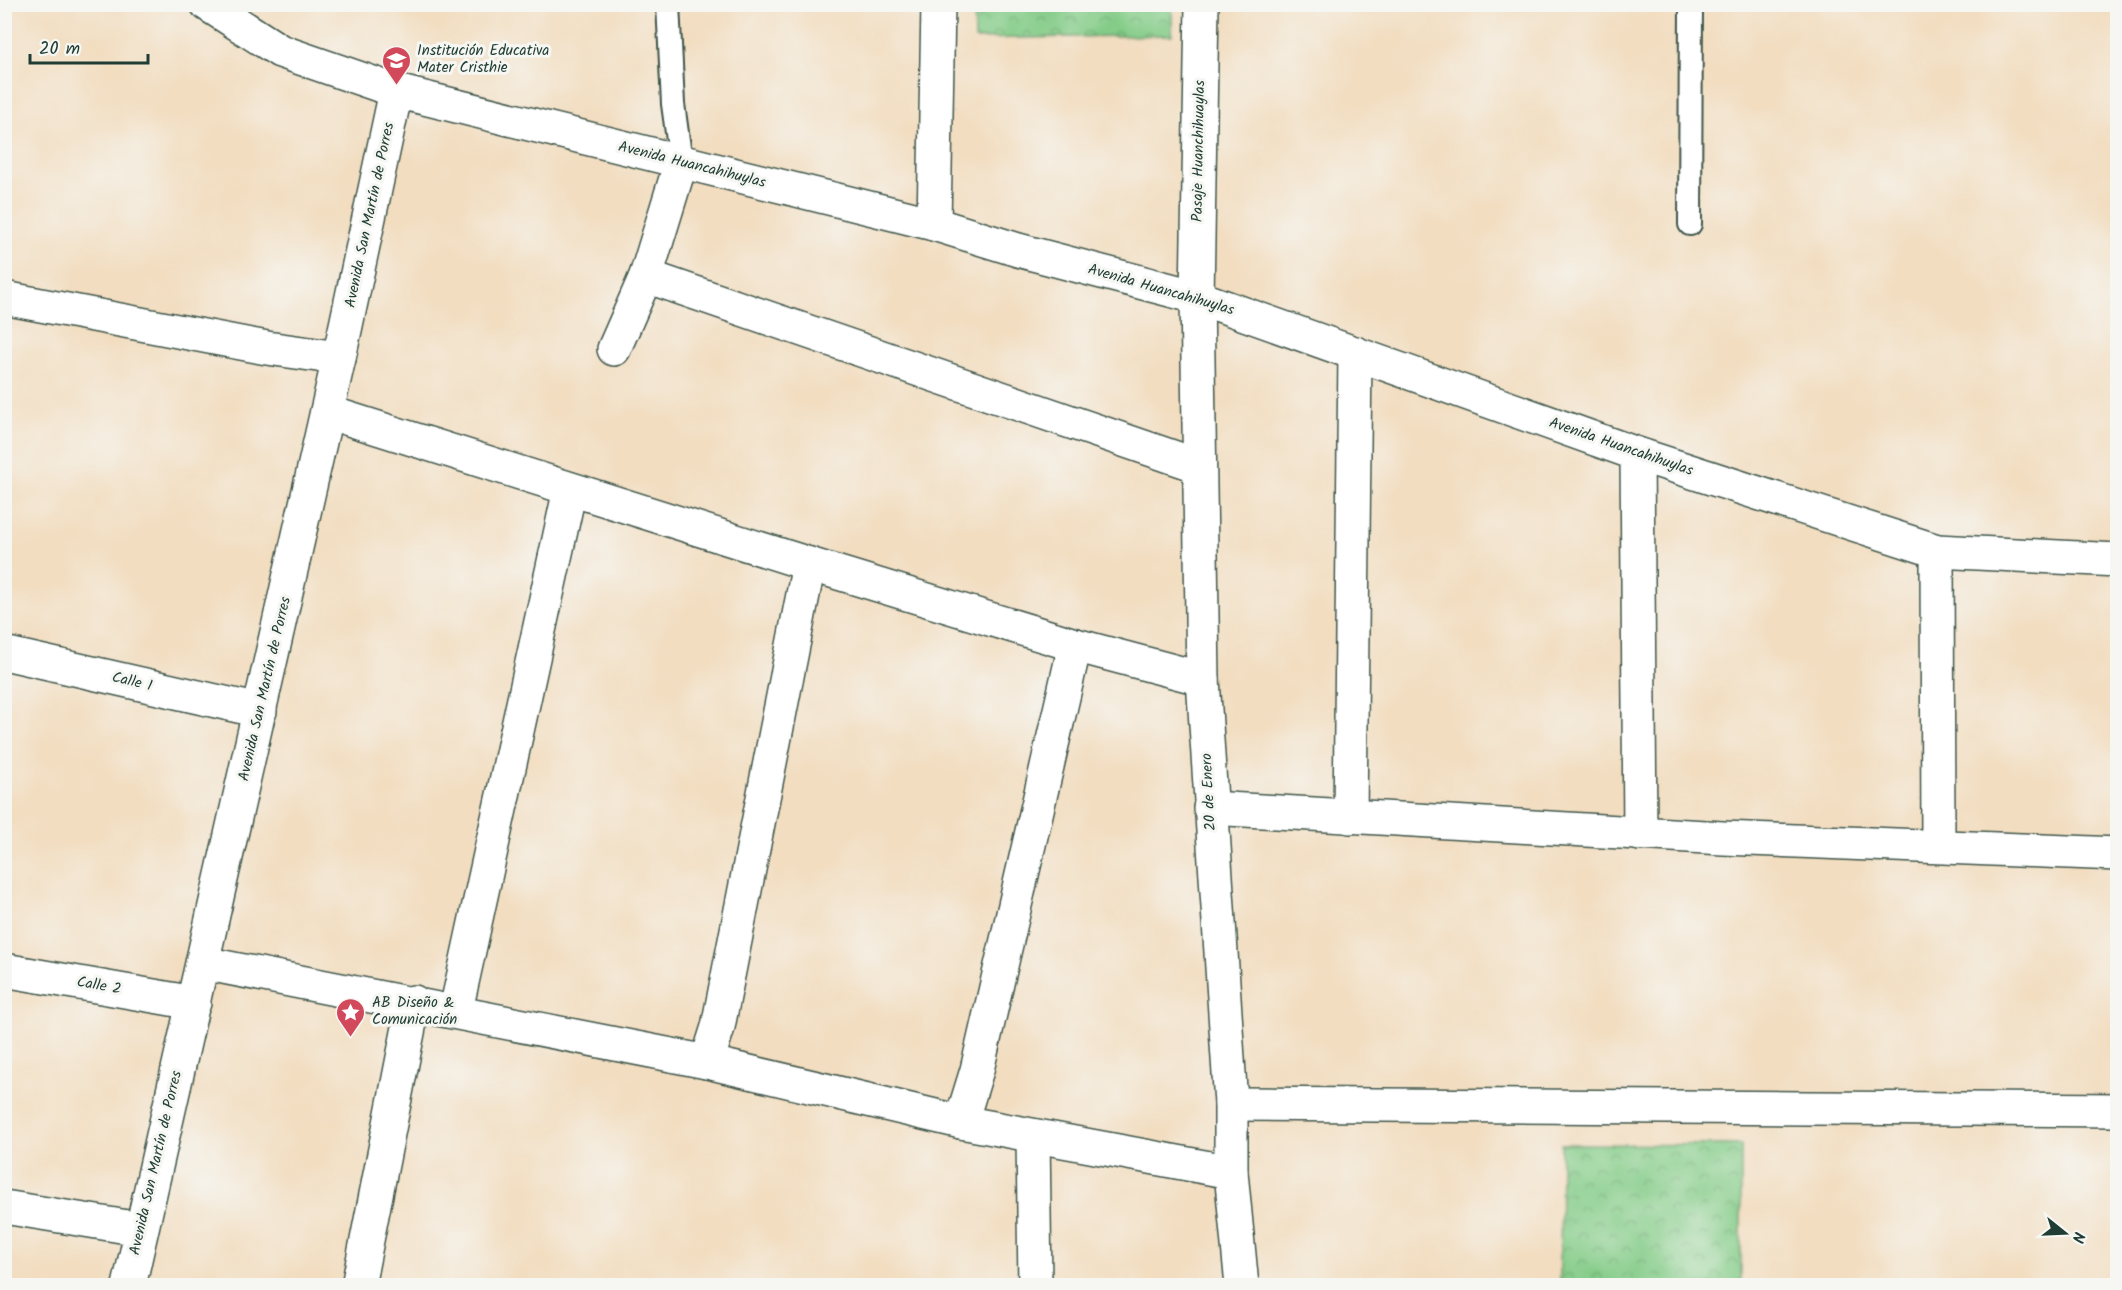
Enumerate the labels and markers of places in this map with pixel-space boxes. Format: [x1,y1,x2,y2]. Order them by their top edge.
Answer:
place label: Institución Educativa Mater Cristhie [417,39,549,80]
school or university icon: Institución Educativa Mater Cristhie [380,44,412,86]
place label: AB Diseño & Comunicación [372,991,457,1032]
place icon: AB Diseño & Comunicación [335,996,367,1038]

